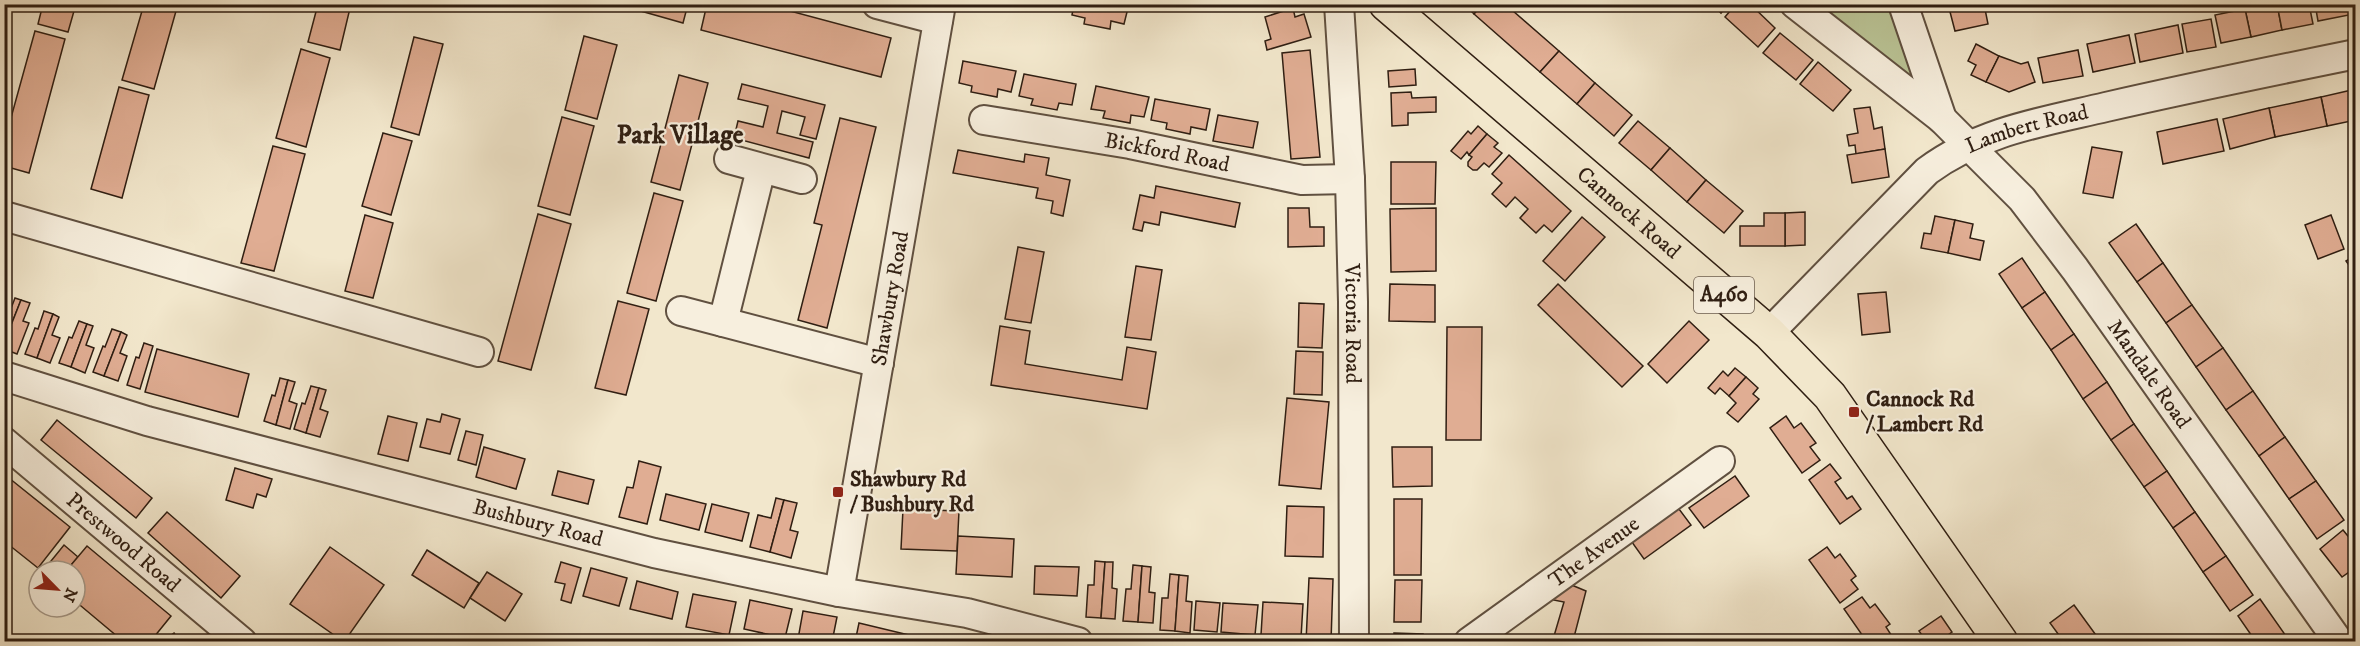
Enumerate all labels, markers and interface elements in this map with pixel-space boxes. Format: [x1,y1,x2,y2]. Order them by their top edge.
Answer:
street label: Lambert Road [1961,98,2091,159]
district label: Park Village [616,119,744,152]
street label: Bickford Road [1103,127,1232,178]
street label: Cannock Road [1571,160,1686,265]
street label: Shawbury Road [865,229,915,368]
street label: Victoria Road [1339,262,1367,384]
road number: A460 [1694,277,1754,313]
street label: Mandale Road [2101,314,2197,434]
place label: Cannock Rd / Lambert Rd [1865,386,1984,438]
marker: Cannock Rd / Lambert Rd [1847,405,1861,419]
place label: Shawbury Rd / Bushbury Rd [849,466,975,518]
marker: Shawbury Rd / Bushbury Rd [831,485,845,499]
street label: Prestwood Road [61,487,186,598]
street label: Bushbury Road [470,493,606,553]
street label: The Avenue [1543,510,1645,594]
north arrow [27,559,87,619]
text: N [58,585,82,605]

